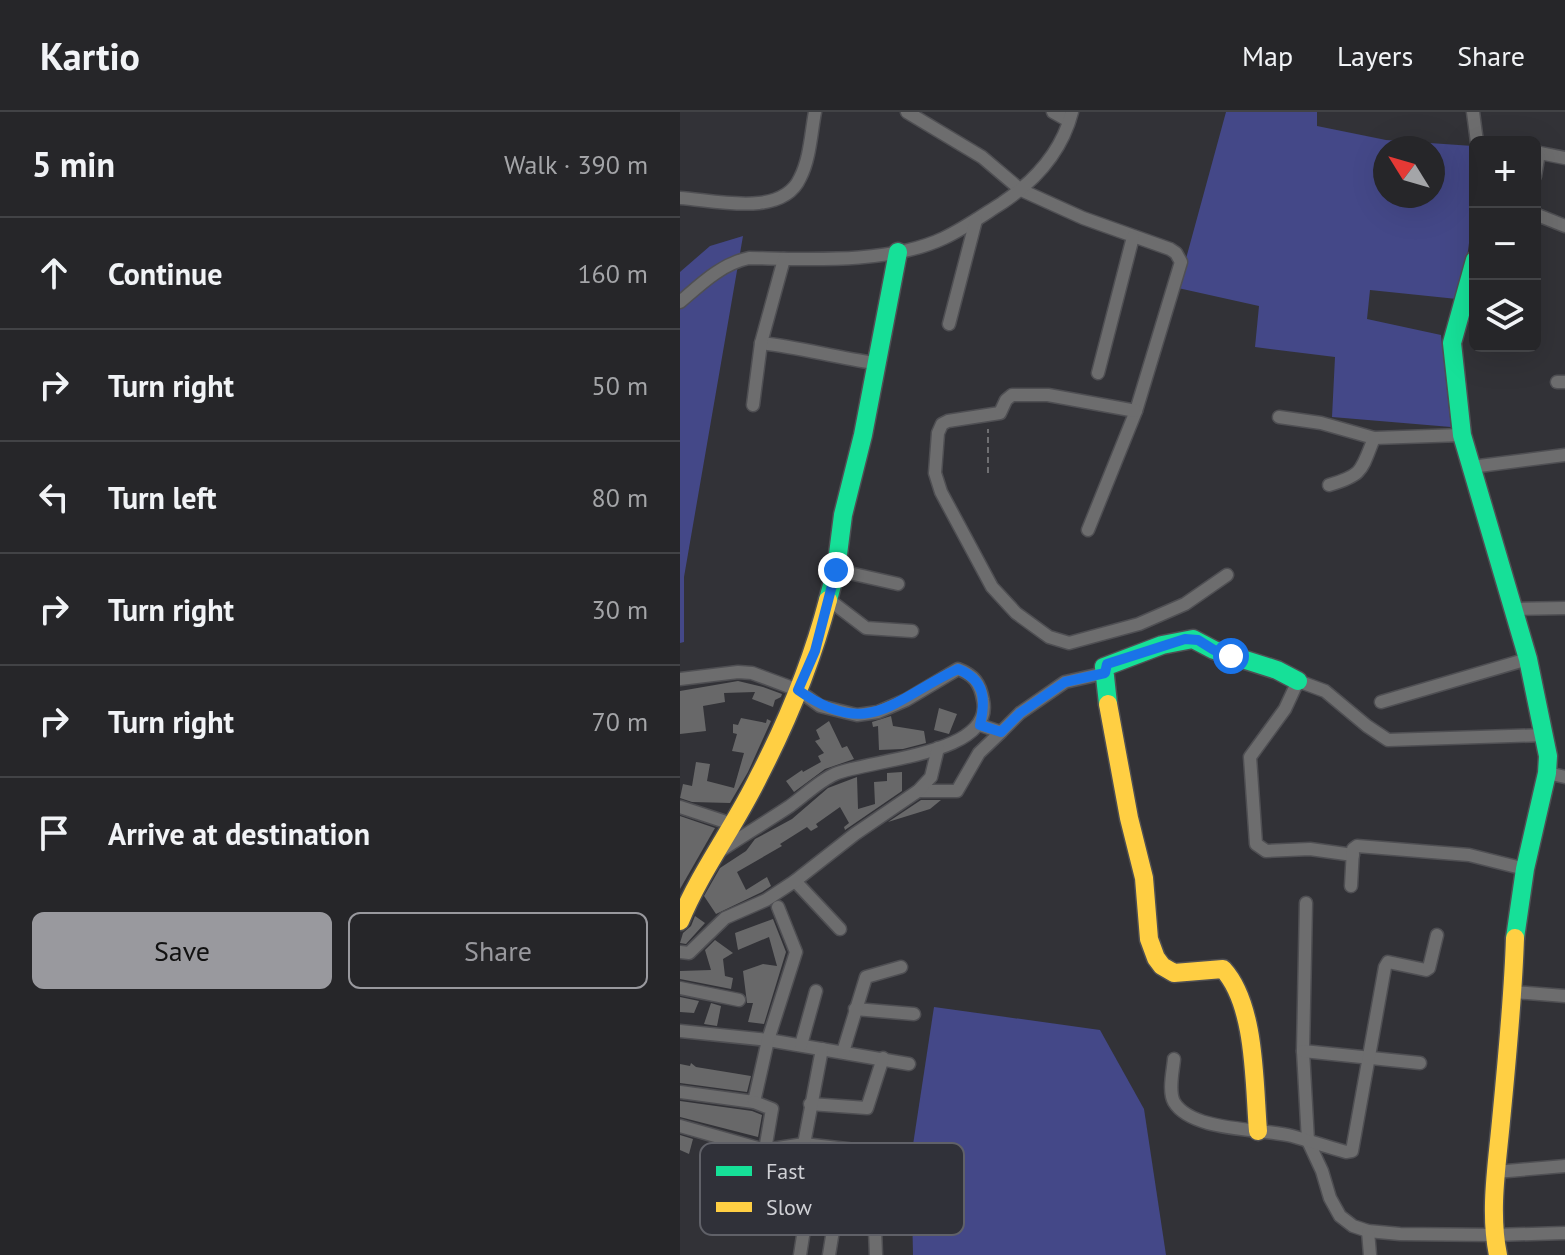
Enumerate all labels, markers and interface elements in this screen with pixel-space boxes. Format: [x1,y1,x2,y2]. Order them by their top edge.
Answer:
text: Kartio [40,31,140,80]
text: Map [1242,37,1293,74]
text: Layers [1337,37,1413,74]
text: Share [1457,37,1525,74]
north arrow [1373,136,1445,208]
map controls [1469,136,1541,352]
button: + [1469,136,1541,208]
text: 5 min [32,142,115,186]
text: Walk · 390 m [504,148,648,181]
button: − [1469,208,1541,280]
icon: ahead [32,251,76,295]
text: Continue [108,254,222,293]
text: 160 m [577,257,648,290]
button: layers [1469,280,1541,352]
icon: right [32,363,76,407]
text: Turn right [108,366,234,405]
text: 50 m [592,369,648,402]
icon: left [32,475,76,519]
text: Turn left [108,478,216,517]
text: 80 m [592,481,648,514]
route end [818,552,854,588]
icon: right [32,587,76,631]
text: Turn right [108,590,234,629]
text: 30 m [592,593,648,626]
route start [1213,638,1249,674]
icon: right [32,699,76,743]
text: Turn right [108,702,234,741]
text: 70 m [592,705,648,738]
icon: arrive [32,811,76,855]
text: Arrive at destination [108,814,370,853]
button: Save [32,912,332,989]
button: Share [348,912,648,989]
legend [700,1143,964,1235]
text: Fast [766,1157,806,1185]
text: Slow [766,1193,812,1221]

